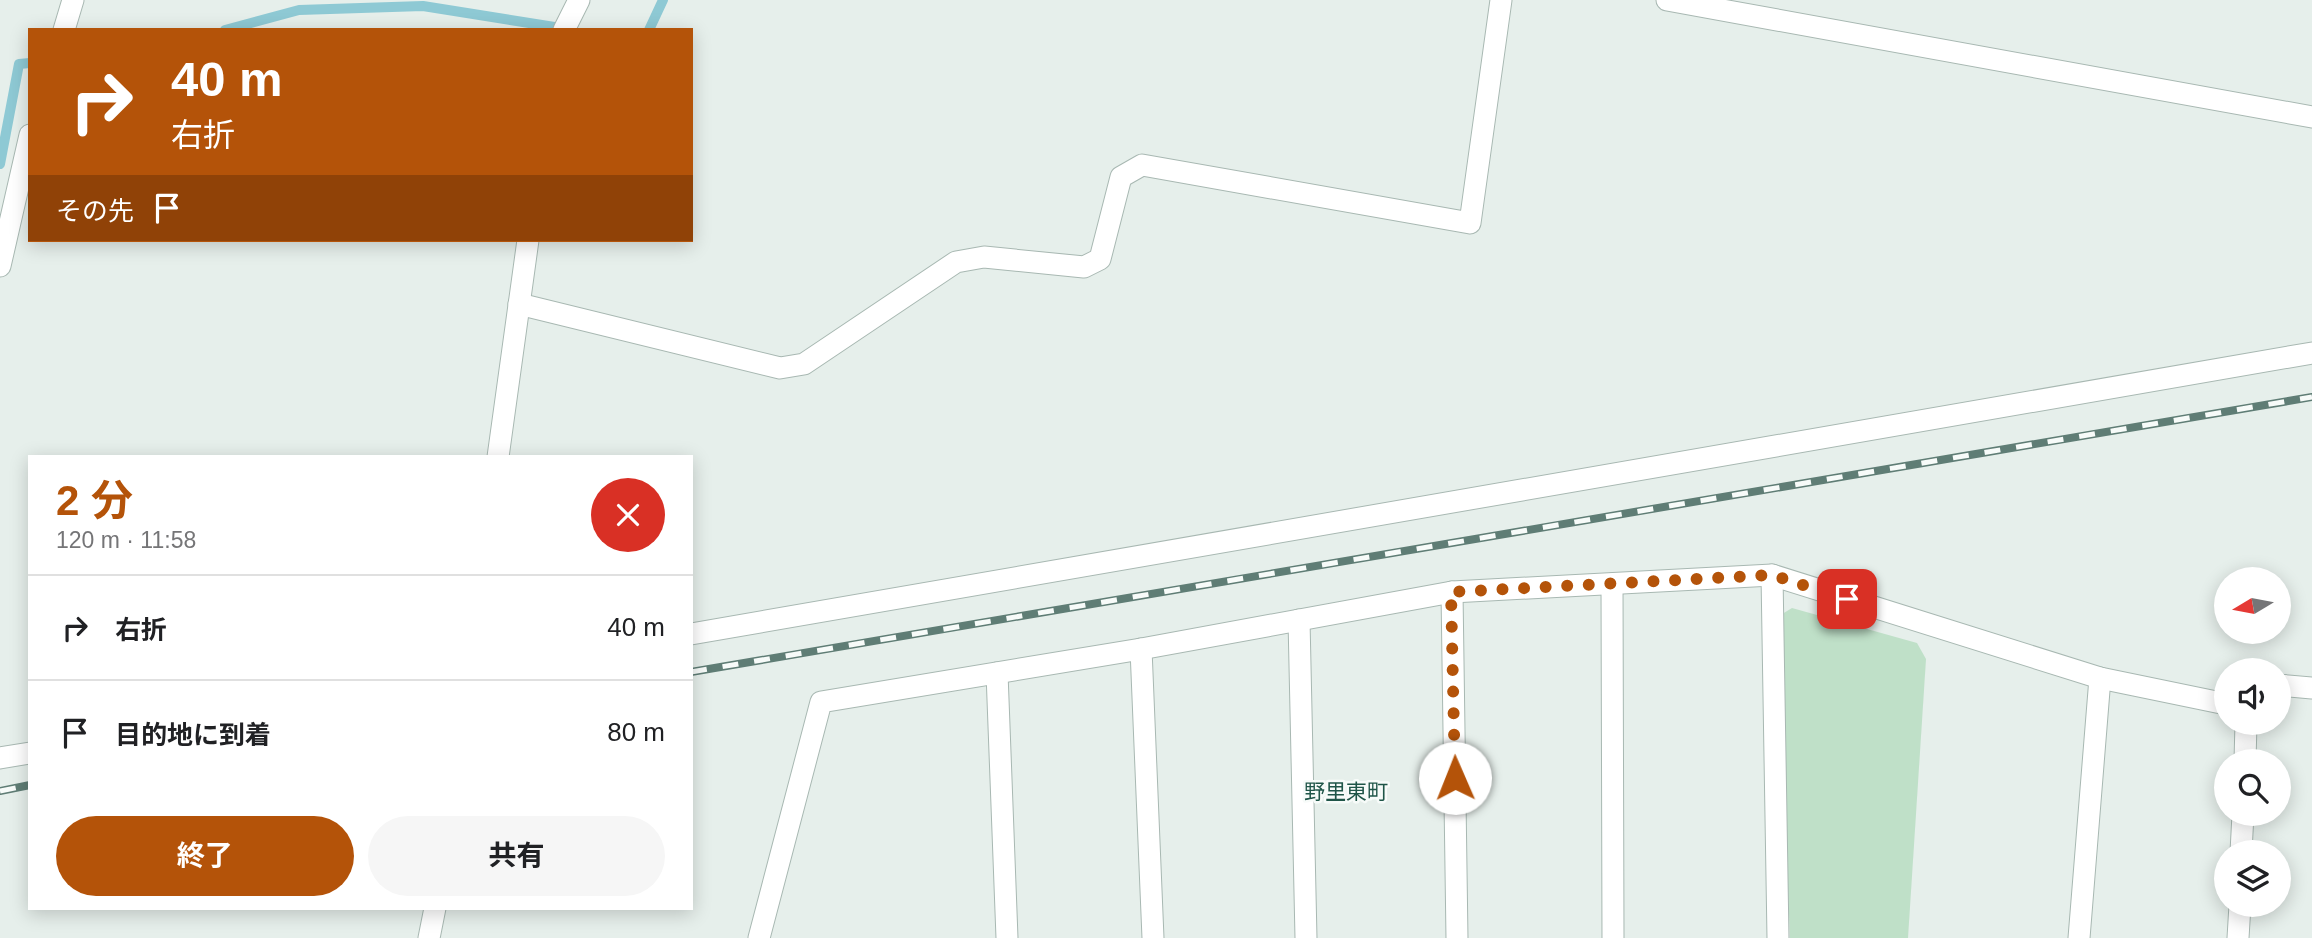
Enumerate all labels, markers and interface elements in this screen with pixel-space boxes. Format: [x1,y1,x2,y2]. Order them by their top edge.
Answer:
text: 40 m [171,52,283,106]
icon: right [56,56,147,147]
text: 右折 [171,117,235,153]
icon: arrive [148,189,186,227]
text: その先 [56,196,134,226]
text: 2 分 [56,477,133,524]
button: close [591,478,665,552]
text: 120 m · 11:58 [56,527,196,553]
north arrow [2214,567,2291,644]
map controls [2214,567,2291,917]
pin [1817,569,1877,629]
icon: arrive [1828,580,1866,618]
icon: right [56,609,94,647]
text: 40 m [607,612,665,642]
text: 右折 [115,615,167,645]
button: sound [2214,658,2291,735]
icon: arrive [56,714,94,752]
text: 80 m [607,717,665,747]
text: 目的地に到着 [115,720,271,750]
position arrow [1418,741,1492,815]
button: search [2214,749,2291,826]
district label: 野里東町 [1304,780,1388,803]
button: 終了 [56,816,354,896]
button: 共有 [368,816,665,896]
button: layers [2214,840,2291,917]

